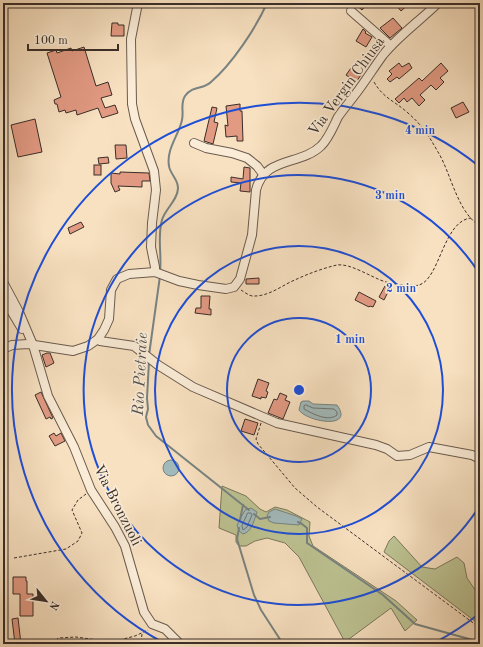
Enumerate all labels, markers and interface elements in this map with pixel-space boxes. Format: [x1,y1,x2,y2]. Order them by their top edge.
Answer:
scale bar [28,26,118,52]
street label: Via Vergin Chiusa [306,34,388,139]
text: 100 m [34,35,68,47]
text: 4 min [405,125,435,137]
text: 3 min [375,190,405,202]
text: 2 min [386,283,416,295]
water label: Rio Pietraie [131,332,151,417]
text: 1 min [335,334,365,346]
centre of rings [292,383,306,397]
street label: Via Bronzuoli [90,463,143,549]
north arrow [26,581,66,621]
text: N [46,599,60,612]

